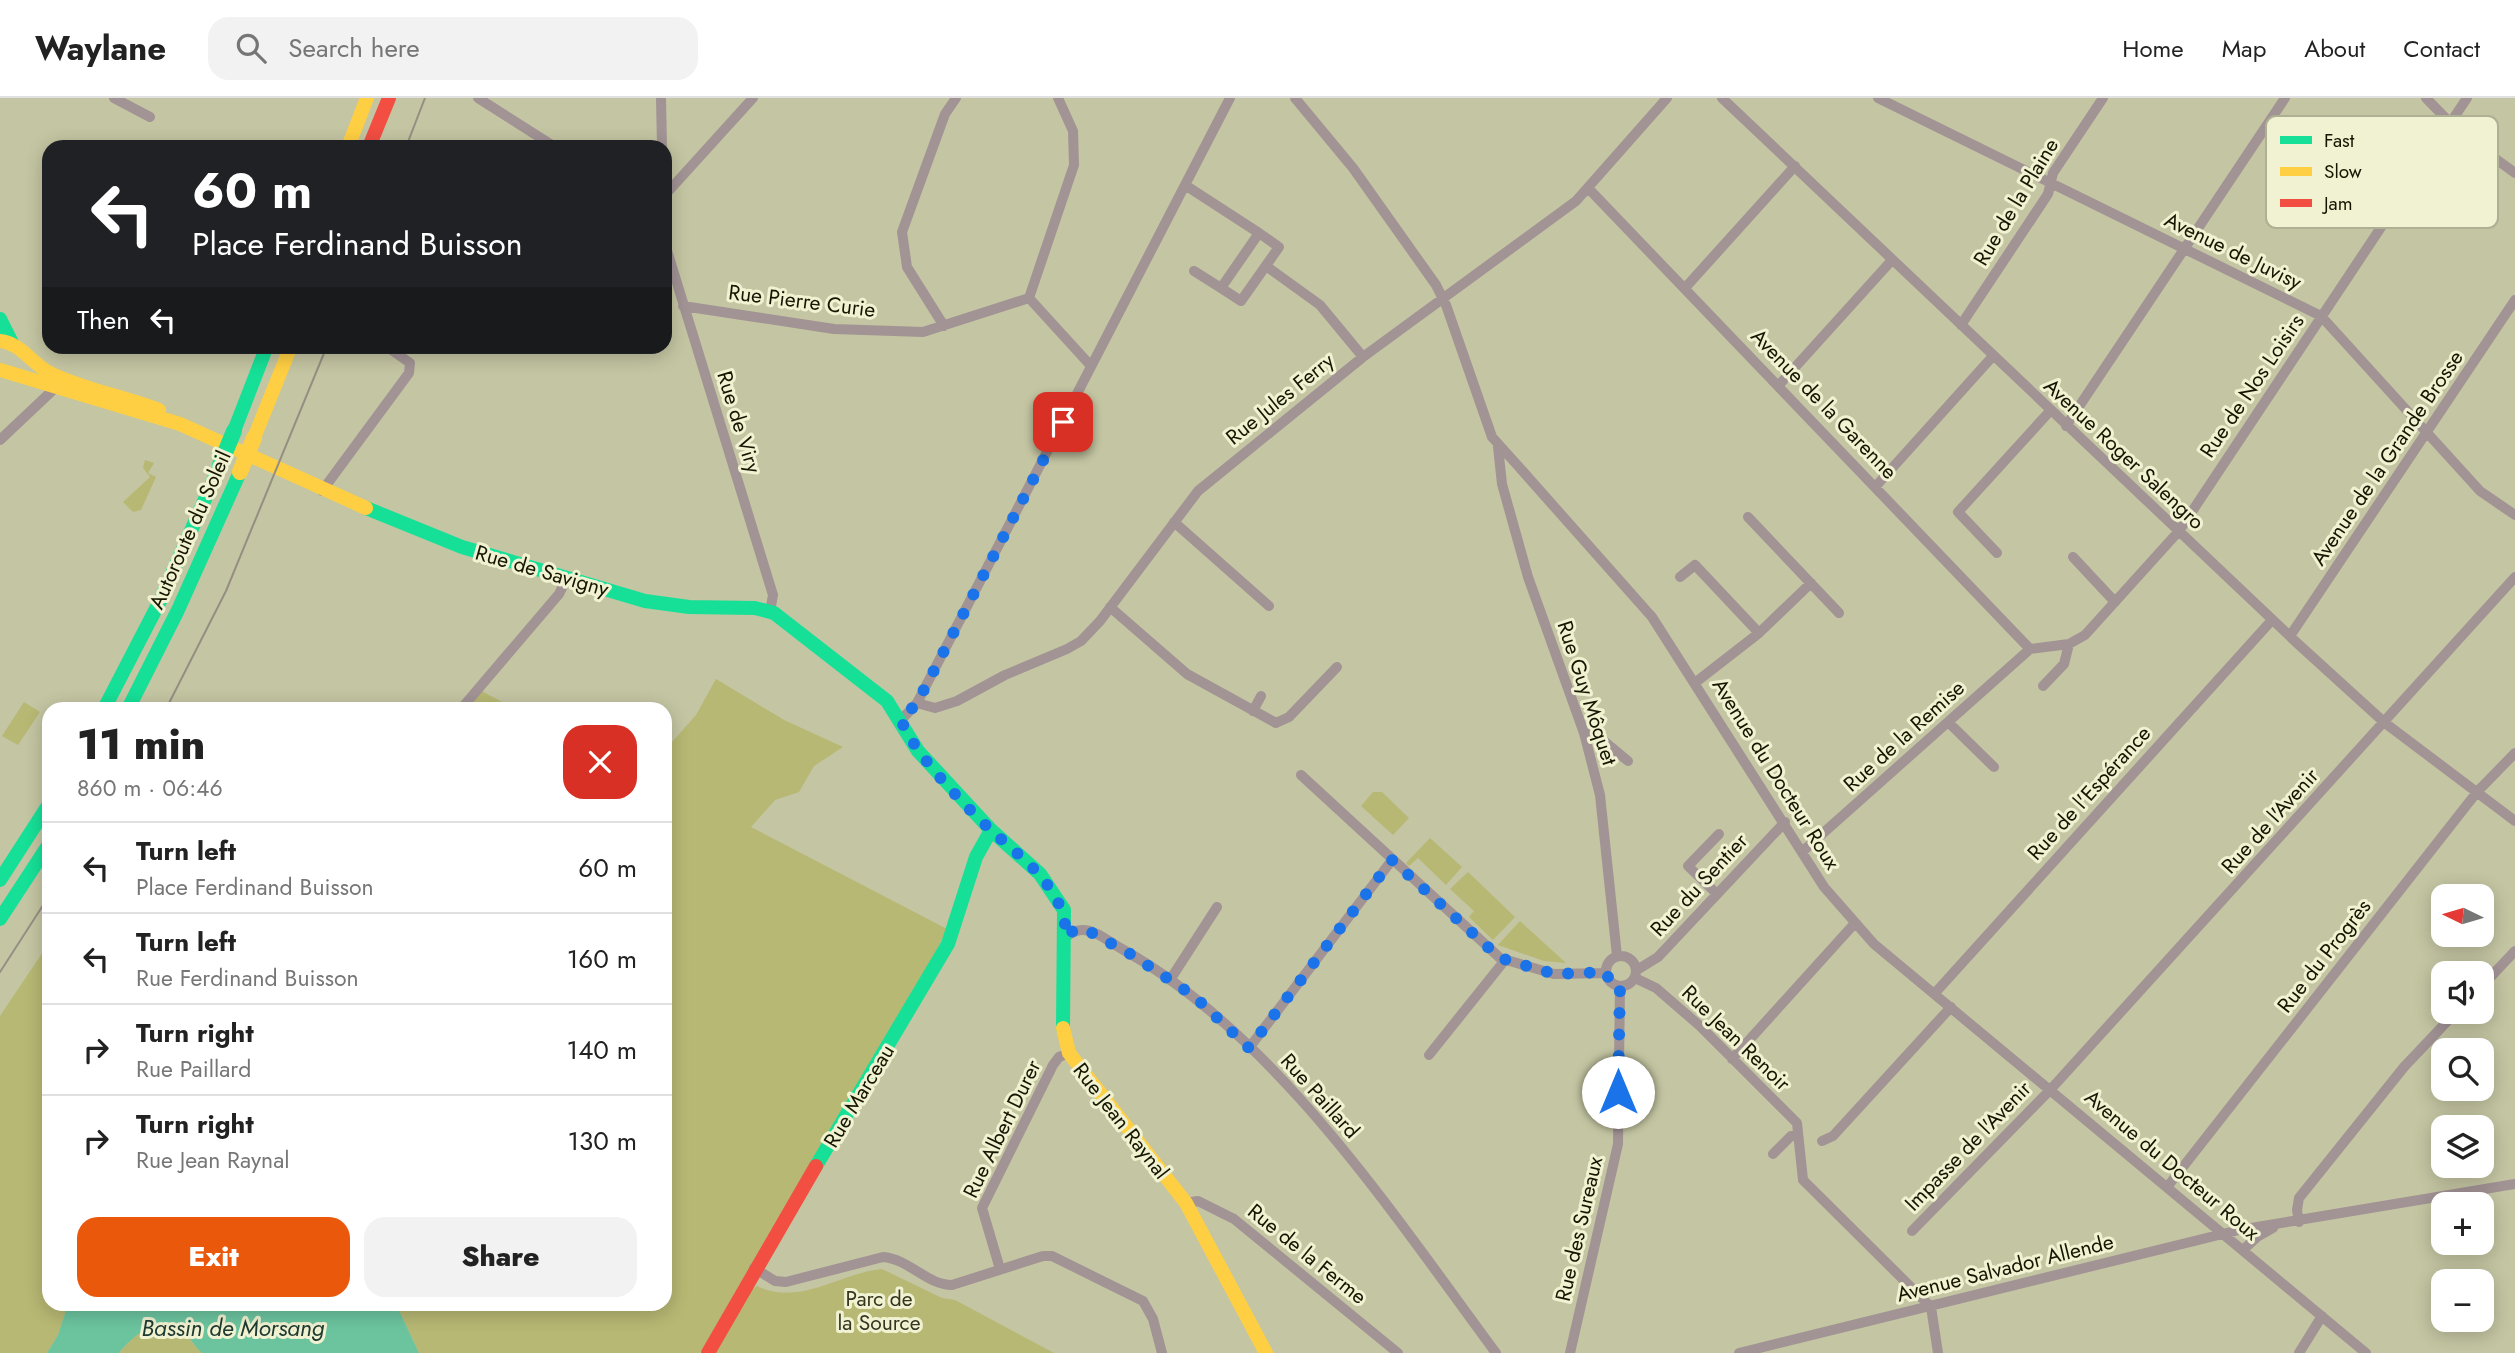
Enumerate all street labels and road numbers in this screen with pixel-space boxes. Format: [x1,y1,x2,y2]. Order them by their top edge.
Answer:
street label: Rue de la Plaine [1966,132,2066,271]
street label: Avenue de Juvisy [2159,205,2307,298]
street label: Rue Pierre Curie [727,277,877,325]
street label: Rue de Nos Loisirs [2193,308,2311,464]
street label: Avenue de la Garenne [1744,322,1904,486]
street label: Avenue de la Grande Brosse [2304,344,2470,571]
street label: Rue Jules Ferry [1220,346,1341,452]
street label: Rue de Viry [709,367,769,477]
street label: Avenue Roger Salengro [2037,371,2211,537]
street label: Autoroute du Soleil [142,446,238,614]
street label: Rue de Savigny [472,538,613,605]
street label: Rue Guy Môquet [1550,617,1624,769]
street label: Avenue du Docteur Roux [1705,673,1847,875]
street label: Rue de la Remise [1837,673,1971,799]
street label: Rue de l'Espérance [2020,719,2158,867]
street label: Rue de l'Avenir [2214,761,2326,880]
street label: Rue du Sentier [1643,826,1755,943]
street label: Rue du Progrès [2270,893,2378,1019]
street label: Rue Jean Renoir [1675,978,1798,1098]
street label: Rue Marceau [816,1039,902,1153]
street label: Rue Paillard [1274,1047,1366,1145]
street label: Rue Albert Durer [956,1054,1049,1203]
street label: Rue Jean Raynal [1066,1057,1176,1185]
street label: Impasse de l'Avenir [1898,1074,2039,1218]
street label: Avenue du Docteur Roux [2078,1083,2266,1247]
street label: Rue des Sureaux [1548,1154,1610,1304]
street label: Rue de la Ferme [1241,1197,1373,1311]
street label: Avenue Salvador Allende [1893,1226,2117,1309]

